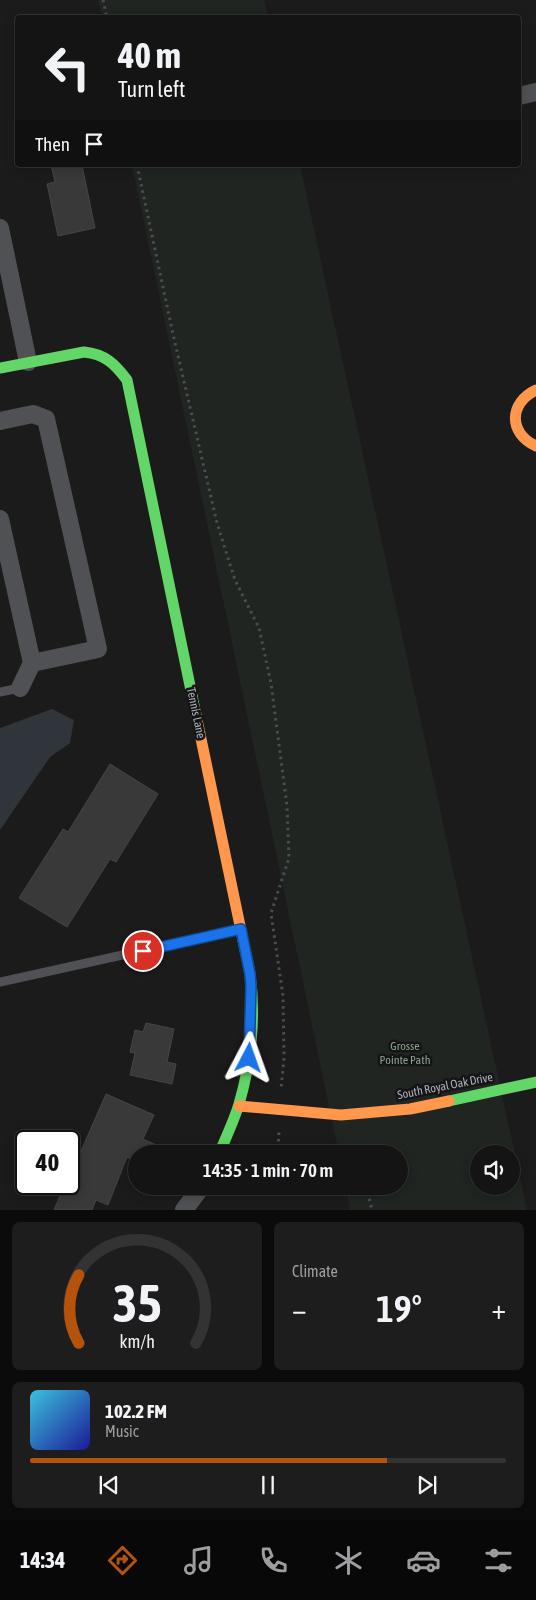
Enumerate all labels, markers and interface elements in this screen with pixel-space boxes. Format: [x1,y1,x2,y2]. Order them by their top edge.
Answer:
icon: left [35,35,100,100]
text: 40 m [118,35,181,75]
text: Turn left [118,76,185,102]
icon: arrive [80,130,108,158]
text: Then [35,133,70,155]
street label: Tennis Lane [184,686,208,740]
pin [122,930,164,972]
icon: arrive [129,937,157,965]
position arrow [222,1031,274,1083]
park label: Grosse Pointe Path [380,1039,430,1067]
street label: South Royal Oak Drive [396,1070,494,1102]
speed limit sign: 40 [15,1130,80,1195]
map controls [470,1145,520,1195]
button: sound [470,1145,520,1195]
text: 14:35 · 1 min · 70 m [203,1159,333,1181]
text: Climate [292,1262,338,1280]
text: 35 [113,1273,161,1333]
text: 19° [376,1287,422,1330]
text: − [292,1293,307,1325]
text: + [491,1293,506,1325]
text: km/h [119,1331,155,1352]
text: 102.2 FM [105,1400,167,1422]
text: Music [105,1422,139,1440]
icon: previous [95,1471,123,1499]
icon: pause [254,1471,282,1499]
icon: next [413,1471,441,1499]
icon: directions [105,1543,140,1578]
icon: music [181,1543,216,1578]
icon: phone [256,1543,291,1578]
icon: climate [331,1543,366,1578]
icon: car [406,1543,441,1578]
icon: filters [481,1543,516,1578]
text: 14:34 [20,1547,65,1573]

